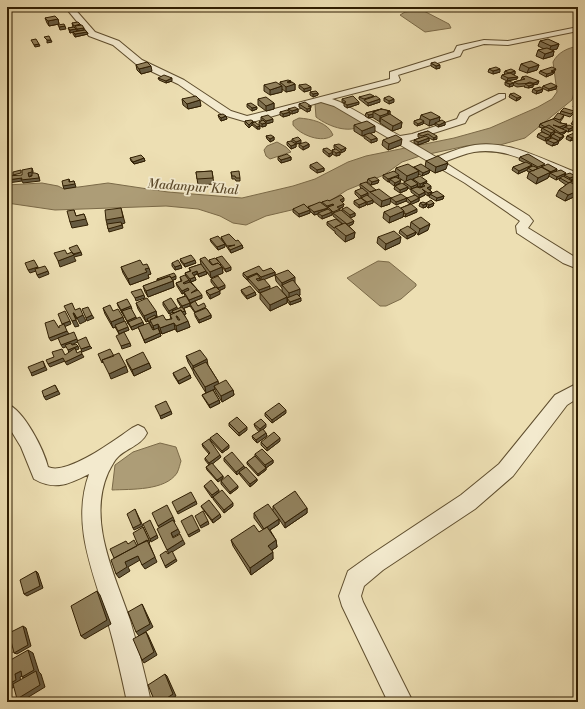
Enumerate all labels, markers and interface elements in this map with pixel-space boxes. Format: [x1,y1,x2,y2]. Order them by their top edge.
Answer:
water label: Madanpur Khal [147,176,240,198]

